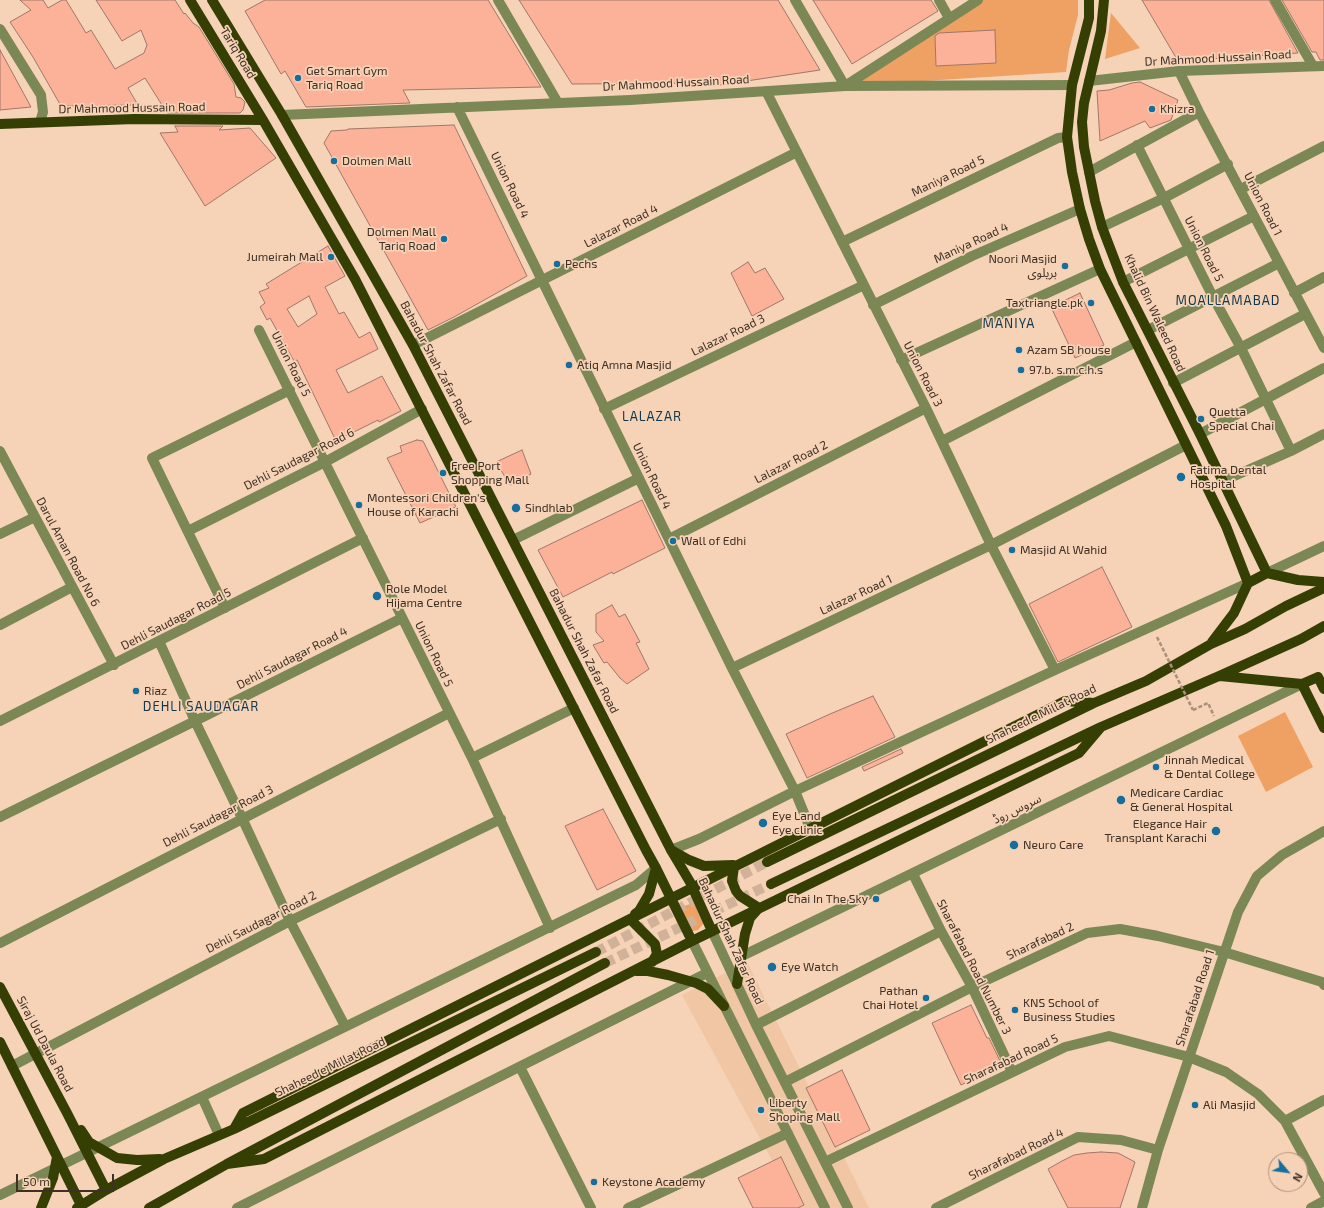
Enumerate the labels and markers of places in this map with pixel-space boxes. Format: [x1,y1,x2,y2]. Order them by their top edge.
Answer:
place label: Get Smart Gym Tariq Road [306,64,388,92]
marker: Get Smart Gym Tariq Road [293,73,303,83]
place label: Khizra [1160,102,1195,116]
marker: Khizra [1147,104,1157,114]
place label: Dolmen Mall [342,154,411,168]
marker: Dolmen Mall [329,156,339,166]
place label: Dolmen Mall Tariq Road [367,225,436,253]
marker: Dolmen Mall Tariq Road [439,234,449,244]
place label: Jumeirah Mall [247,250,323,264]
marker: Jumeirah Mall [326,252,336,262]
place label: Noori Masjid بریلوی [988,252,1057,280]
place label: Pechs [565,257,597,271]
marker: Pechs [552,259,562,269]
marker: Noori Masjid بریلوی [1060,261,1070,271]
place label: Taxtriangle.pk [1006,296,1083,310]
marker: Taxtriangle.pk [1086,298,1096,308]
place label: Azam SB house [1027,343,1110,357]
marker: Azam SB house [1014,345,1024,355]
place label: Atiq Amna Masjid [577,358,672,372]
marker: Atiq Amna Masjid [564,360,574,370]
place label: 97.b. s.m.c.h.s [1029,363,1103,377]
marker: 97.b. s.m.c.h.s [1016,365,1026,375]
place label: Quetta Special Chai [1209,405,1274,433]
marker: Quetta Special Chai [1196,414,1206,424]
place label: Free Port Shopping Mall [451,459,529,487]
place label: Fatima Dental Hospital [1190,463,1266,491]
marker: Free Port Shopping Mall [438,468,448,478]
marker: Fatima Dental Hospital [1175,471,1187,483]
place label: Montessori Children's House of Karachi [367,491,486,519]
marker: Montessori Children's House of Karachi [354,500,364,510]
place label: Sindhlab [525,501,573,515]
marker: Sindhlab [510,502,522,514]
place label: Wall of Edhi [681,534,746,548]
marker: Wall of Edhi [668,536,678,546]
place label: Masjid Al Wahid [1020,543,1107,557]
marker: Masjid Al Wahid [1007,545,1017,555]
place label: Role Model Hijama Centre [386,582,462,610]
marker: Role Model Hijama Centre [371,590,383,602]
place label: Riaz [144,684,167,698]
marker: Riaz [131,686,141,696]
place label: Jinnah Medical & Dental College [1164,753,1255,781]
marker: Jinnah Medical & Dental College [1151,762,1161,772]
place label: Medicare Cardiac & General Hospital [1130,786,1233,814]
marker: Medicare Cardiac & General Hospital [1115,794,1127,806]
place label: Eye Land Eye clinic [772,809,822,837]
marker: Eye Land Eye clinic [757,817,769,829]
place label: Elegance Hair Transplant Karachi [1104,817,1207,845]
marker: Elegance Hair Transplant Karachi [1210,825,1222,837]
place label: Neuro Care [1023,838,1083,852]
marker: Neuro Care [1008,839,1020,851]
place label: Chai In The Sky [787,892,868,906]
marker: Chai In The Sky [871,894,881,904]
place label: Eye Watch [781,960,838,974]
marker: Eye Watch [766,961,778,973]
place label: Pathan Chai Hotel [863,984,918,1012]
marker: Pathan Chai Hotel [921,993,931,1003]
place label: KNS School of Business Studies [1023,996,1115,1024]
marker: KNS School of Business Studies [1010,1005,1020,1015]
place label: Liberty Shoping Mall [769,1096,840,1124]
place label: Ali Masjid [1203,1098,1256,1112]
marker: Ali Masjid [1190,1100,1200,1110]
marker: Liberty Shoping Mall [756,1105,766,1115]
place label: Keystone Academy [602,1175,705,1189]
marker: Keystone Academy [589,1177,599,1187]

